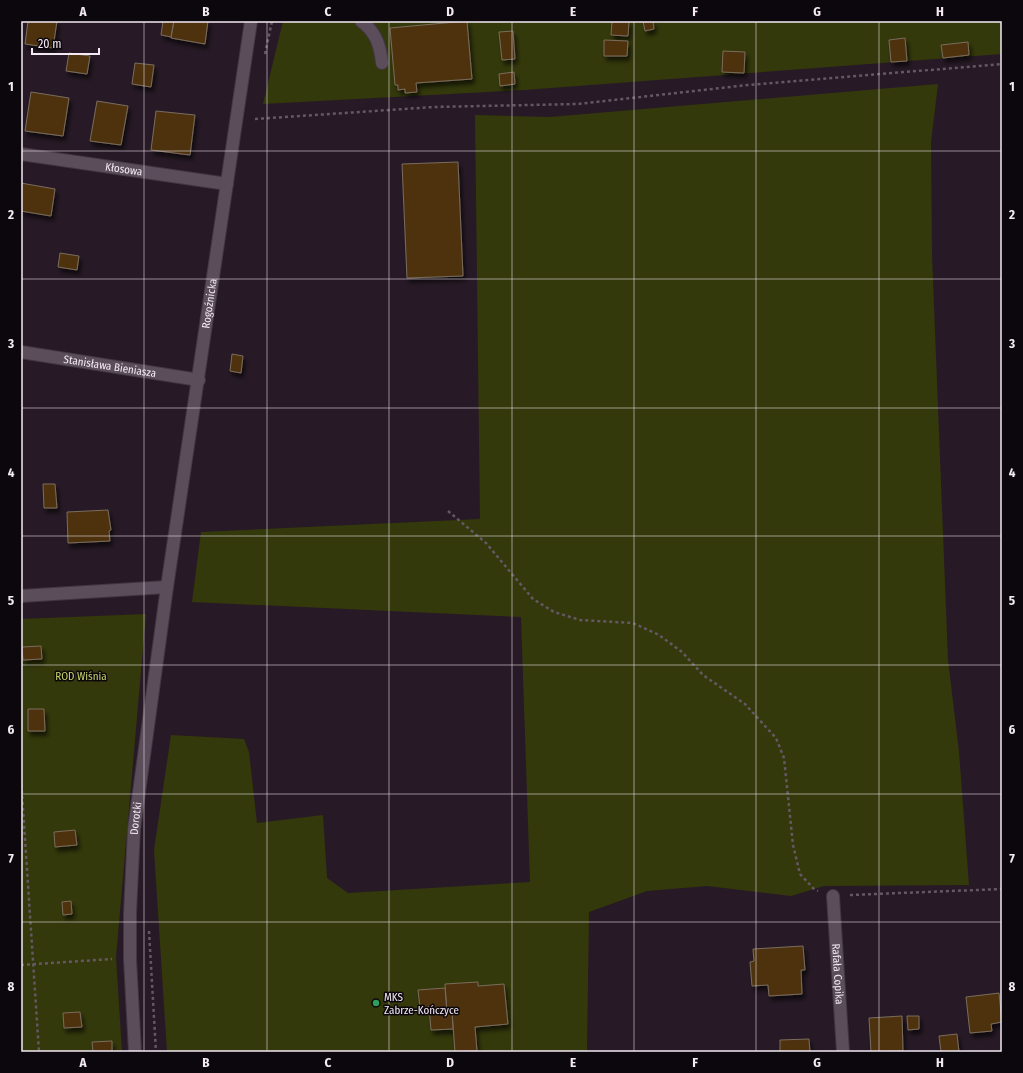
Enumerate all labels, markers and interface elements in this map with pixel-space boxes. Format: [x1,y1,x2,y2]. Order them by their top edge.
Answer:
text: A [78,4,87,19]
text: B [202,4,210,19]
text: C [325,4,332,19]
text: D [446,4,454,19]
text: E [570,4,576,19]
text: F [692,4,698,19]
text: G [813,4,821,19]
text: H [936,4,944,19]
scale bar [32,30,99,56]
text: 20 m [38,37,62,51]
text: 1 [8,79,14,94]
text: 1 [1009,79,1015,94]
street label: Kłosowa [104,160,143,178]
text: 2 [7,207,14,222]
text: 2 [1008,207,1015,222]
street label: Rogoźnicka [199,278,219,329]
text: 3 [7,336,14,351]
text: 3 [1008,336,1015,351]
street label: Stanisława Bieniasza [63,352,157,380]
text: 4 [8,465,15,480]
text: 4 [1009,465,1016,480]
text: 5 [8,593,14,608]
text: 5 [1009,593,1015,608]
park label: ROD Wiśnia [55,670,107,683]
text: 6 [8,722,15,737]
text: 6 [1009,722,1016,737]
street label: Dorotki [127,801,144,835]
text: 7 [8,851,14,866]
text: 7 [1009,851,1015,866]
street label: Rafała Copika [830,943,846,1005]
text: 8 [8,979,15,994]
text: 8 [1009,979,1016,994]
place label: MKS Zabrze-Kończyce [384,991,459,1017]
marker: MKS Zabrze-Kończyce [371,998,381,1008]
text: A [78,1055,87,1070]
text: B [202,1055,210,1070]
text: C [325,1055,332,1070]
text: D [446,1055,454,1070]
text: E [570,1055,576,1070]
text: F [692,1055,698,1070]
text: G [813,1055,821,1070]
text: H [936,1055,944,1070]

